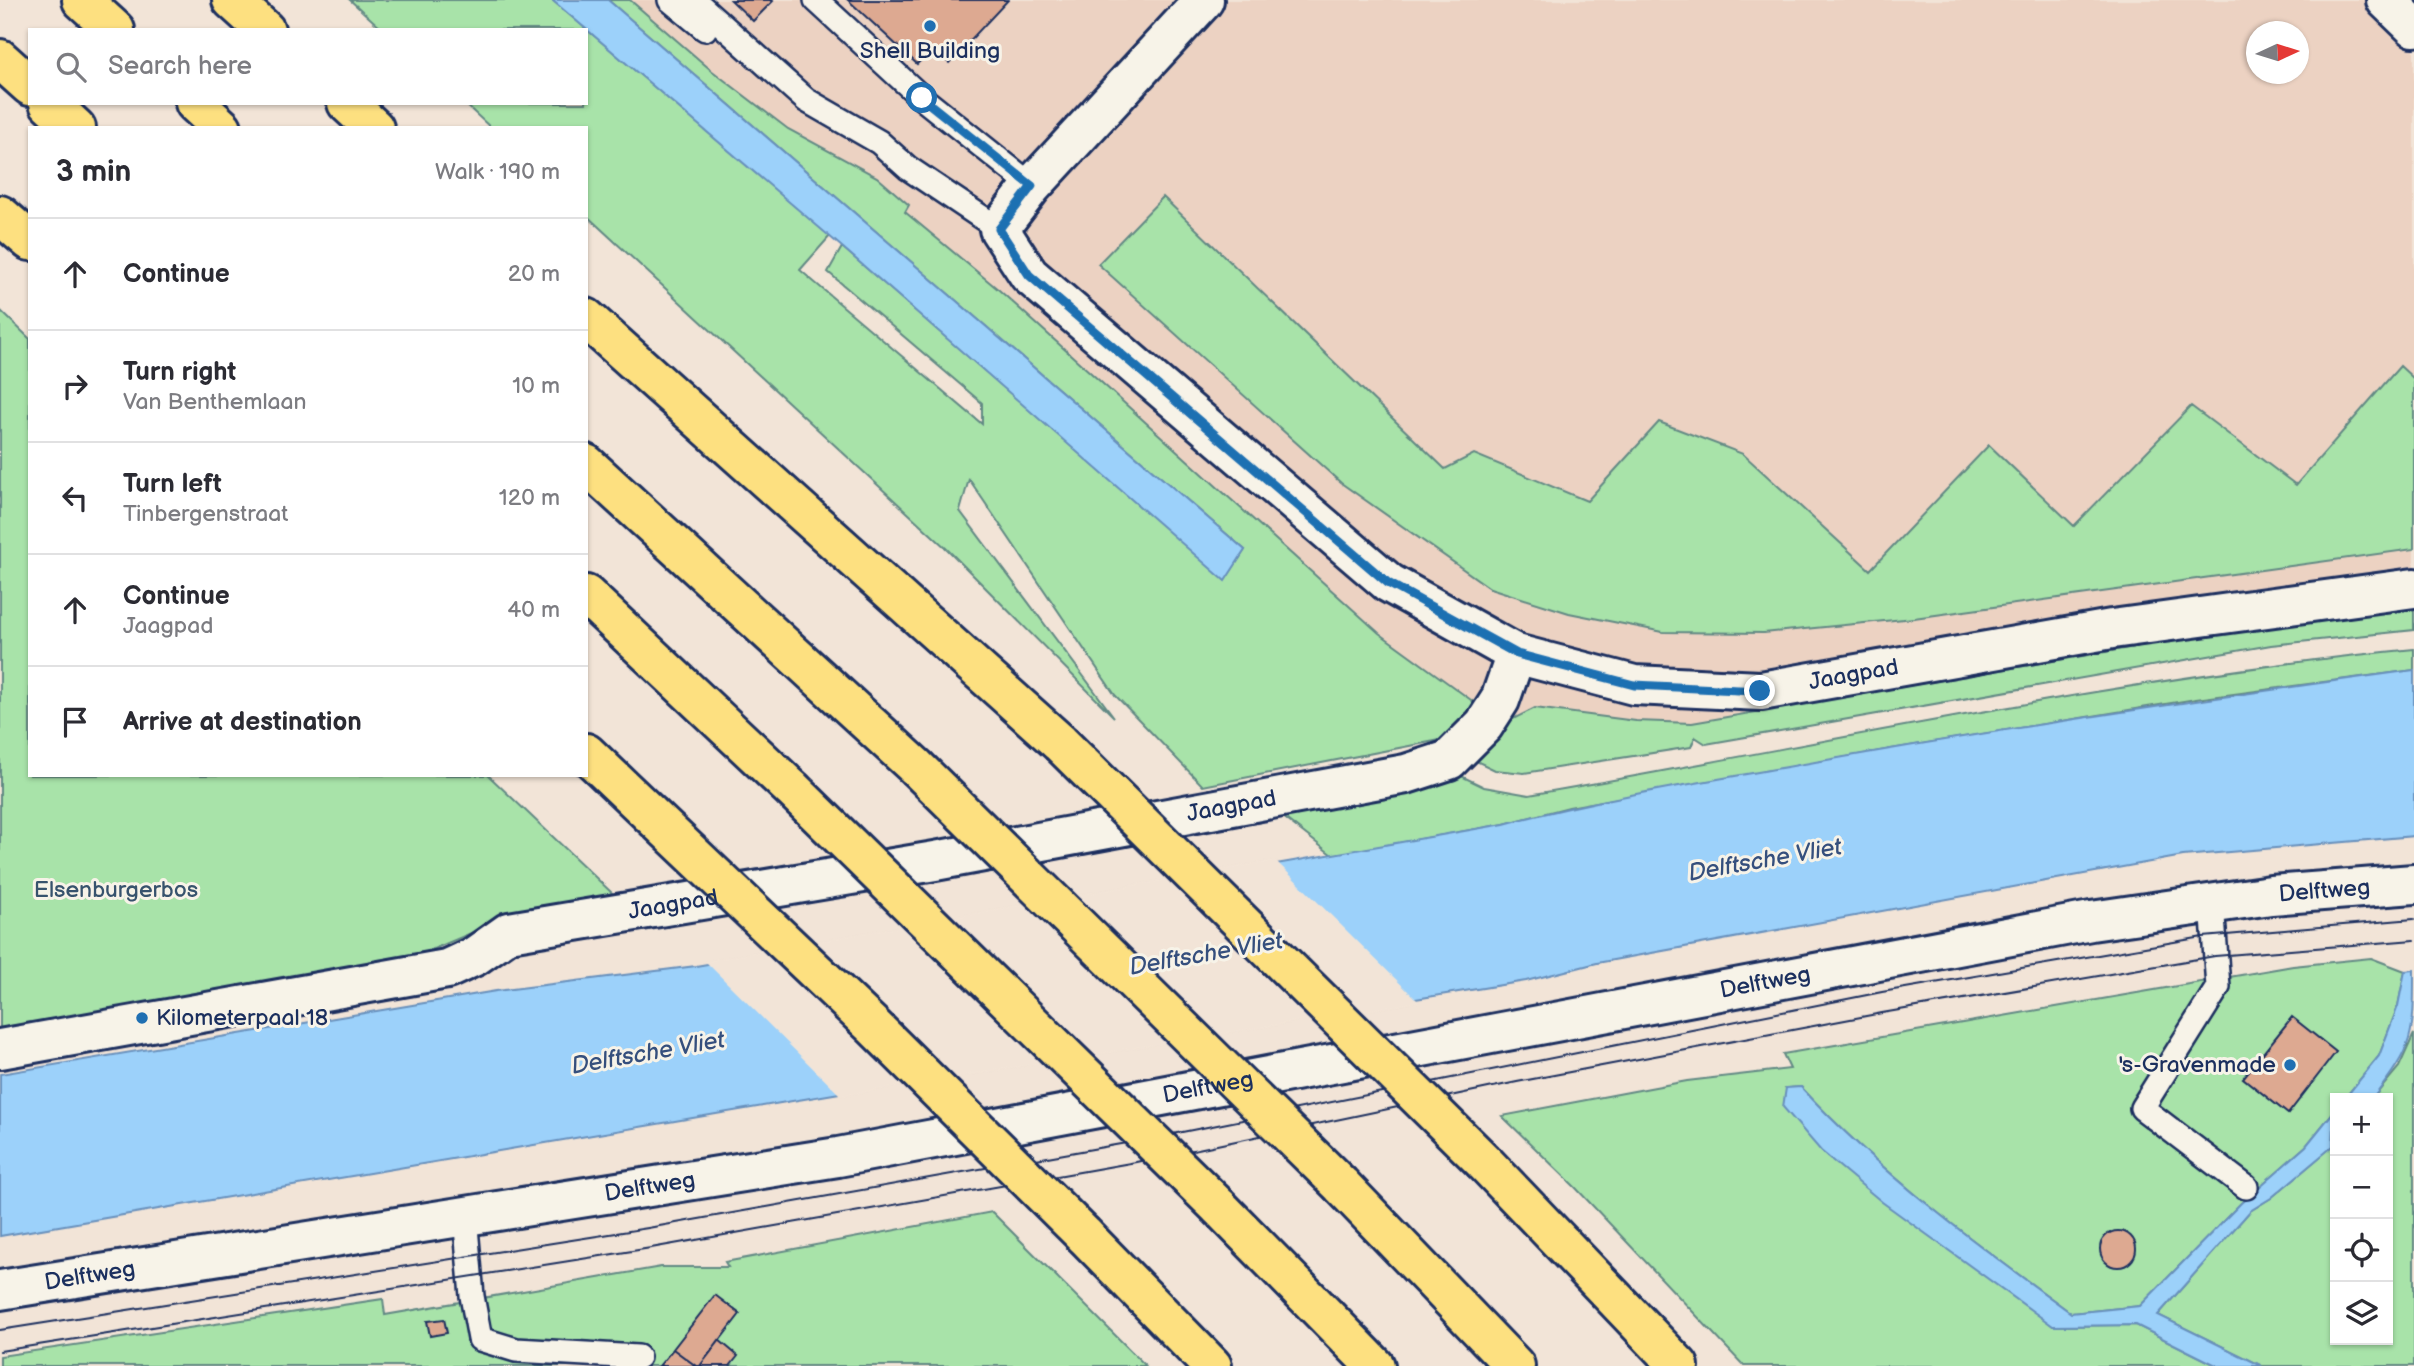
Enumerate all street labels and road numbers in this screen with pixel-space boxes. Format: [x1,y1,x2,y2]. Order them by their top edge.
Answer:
street label: Jaagpad [1807,653,1901,696]
street label: Jaagpad [1185,784,1279,828]
street label: Delftweg [2278,873,2371,908]
street label: Jaagpad [626,883,720,926]
street label: Delftweg [1718,960,1813,1005]
street label: Delftweg [1160,1065,1256,1110]
street label: Delftweg [602,1166,697,1208]
street label: Delftweg [42,1255,137,1297]

